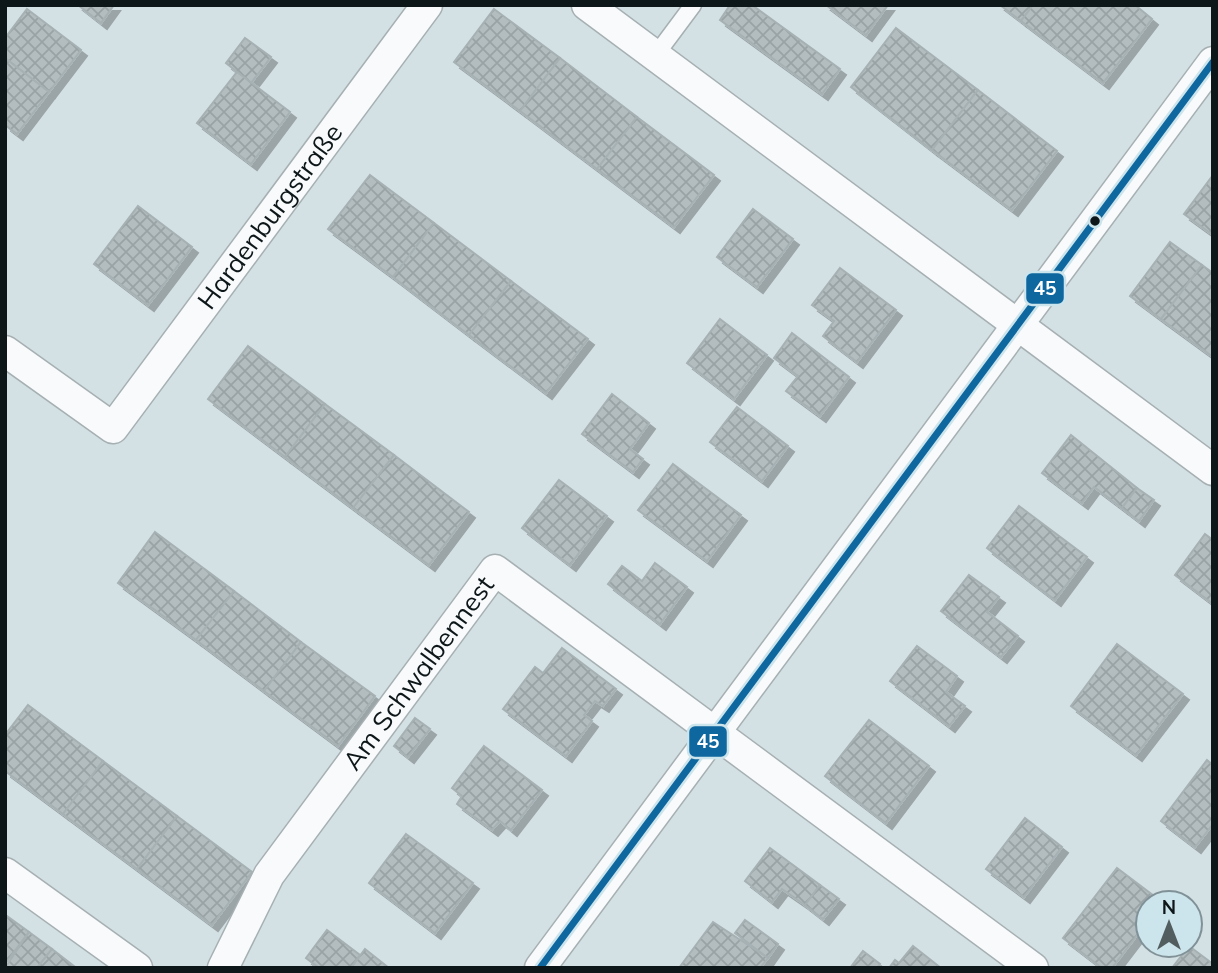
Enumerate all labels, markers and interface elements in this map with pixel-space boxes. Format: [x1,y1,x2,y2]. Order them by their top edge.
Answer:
street label: Hardenburgstraße [190,117,349,316]
unlabelled marker [1088,214,1102,228]
line badge: 45 [1025,272,1065,305]
text: 45 [1034,276,1056,300]
street label: Am Schwalbennest [335,569,501,776]
line badge: 45 [688,725,728,758]
text: 45 [697,729,719,753]
north arrow [1134,889,1204,959]
text: N [1162,895,1176,919]

